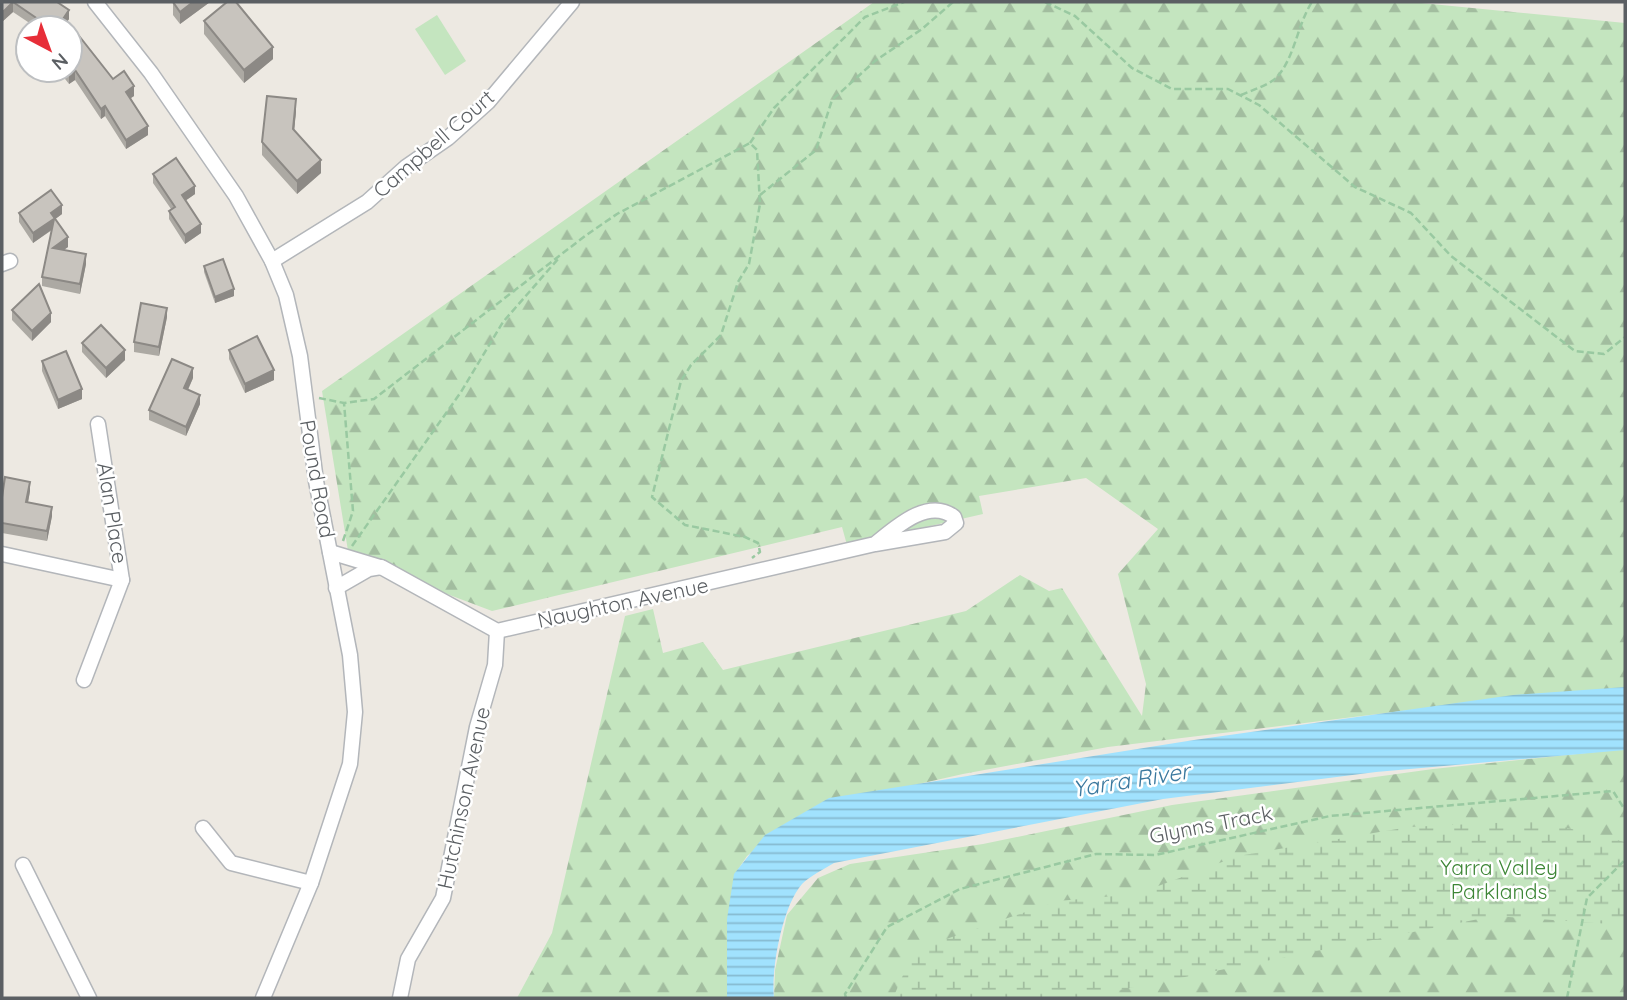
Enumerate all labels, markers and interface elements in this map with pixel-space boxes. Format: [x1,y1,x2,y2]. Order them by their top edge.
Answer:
north arrow [14,14,84,84]
text: N [47,48,73,75]
street label: Campbell Court [368,84,499,203]
street label: Pound Road [295,418,341,540]
street label: Alan Place [92,461,134,565]
street label: Naughton Avenue [535,571,711,633]
street label: Hutchinson Avenue [431,704,495,891]
water label: Yarra River [1070,755,1195,803]
street label: Glynns Track [1147,799,1275,849]
park label: Yarra Valley Parklands [1440,854,1558,904]

